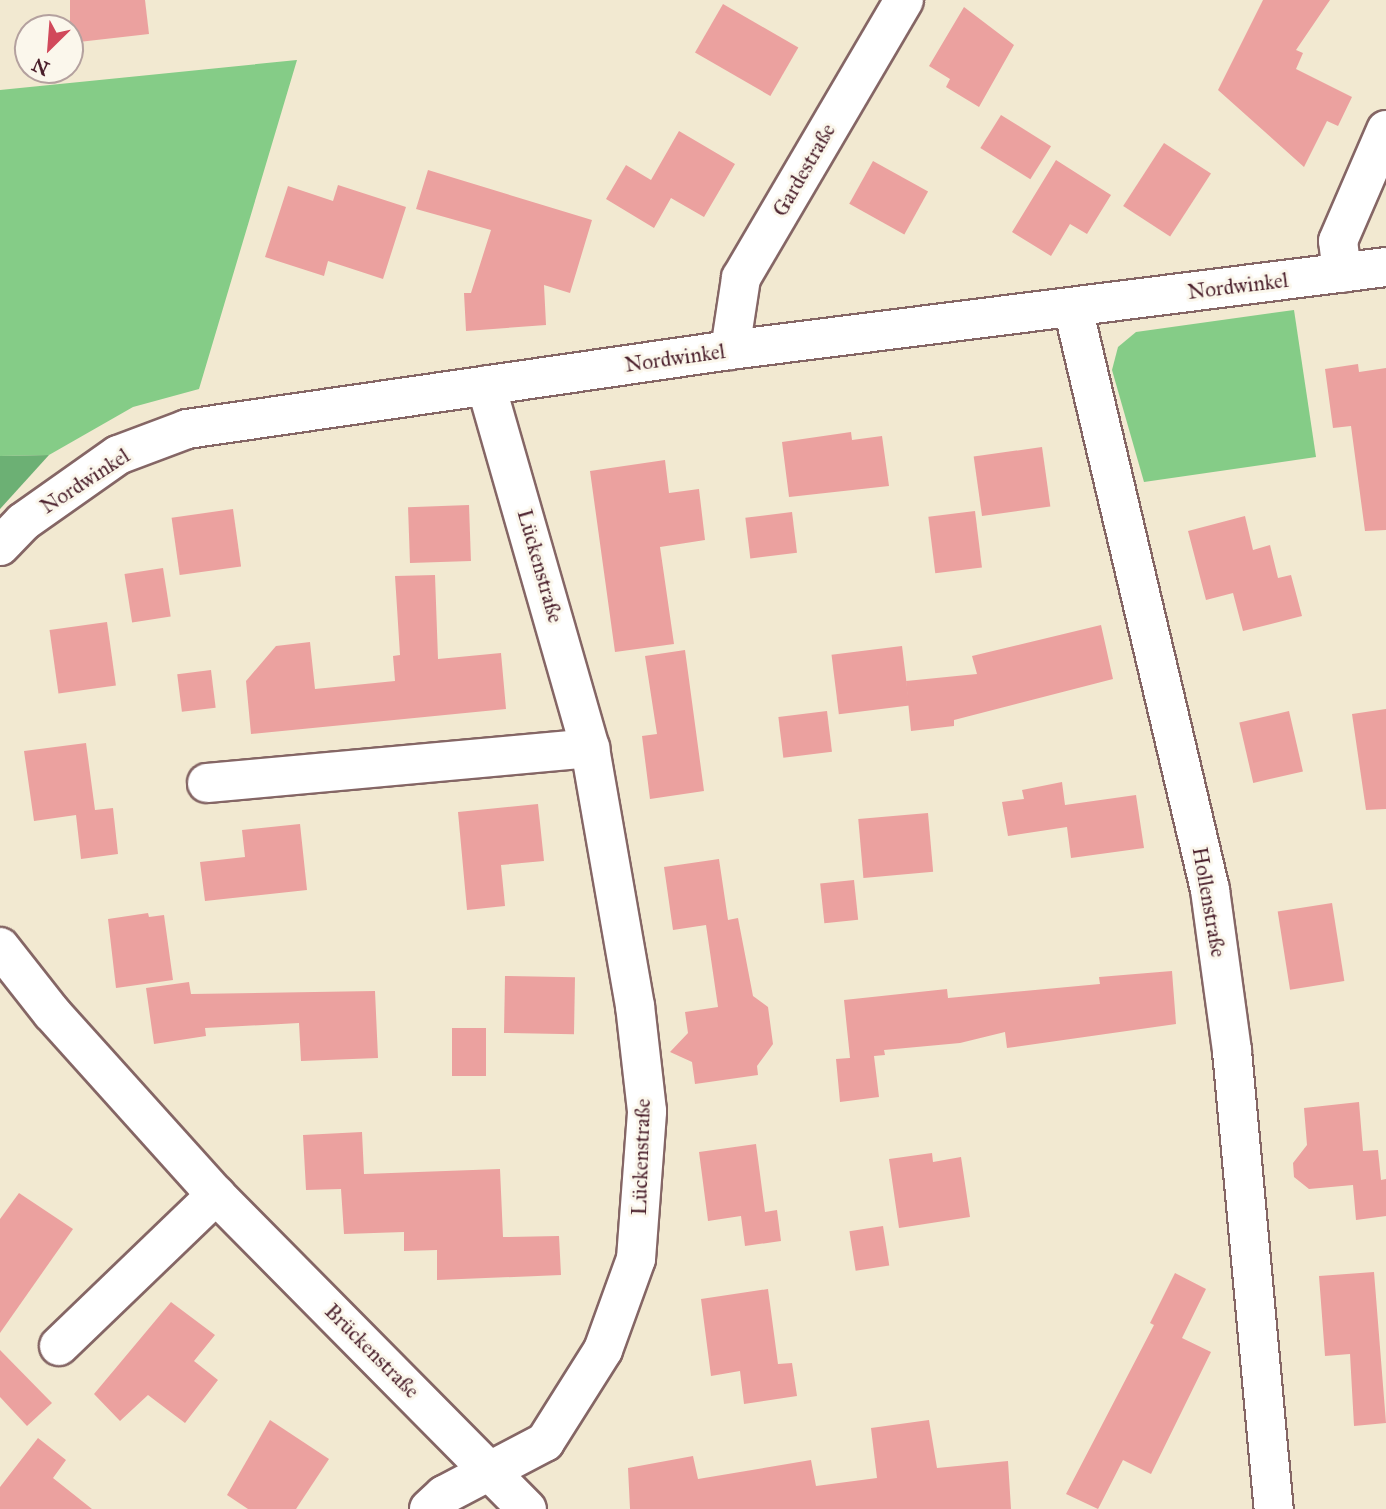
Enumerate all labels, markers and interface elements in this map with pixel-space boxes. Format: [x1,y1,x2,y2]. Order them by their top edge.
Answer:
north arrow [14,14,84,84]
text: N [29,53,53,81]
street label: Gardestraße [767,119,841,221]
street label: Nordwinkel [1186,267,1290,305]
street label: Nordwinkel [623,338,727,378]
street label: Nordwinkel [36,443,134,519]
street label: Lückenstraße [512,506,568,626]
street label: Hollenstraße [1187,845,1231,959]
street label: Lückenstraße [626,1098,656,1216]
street label: Brückenstraße [320,1299,424,1403]

